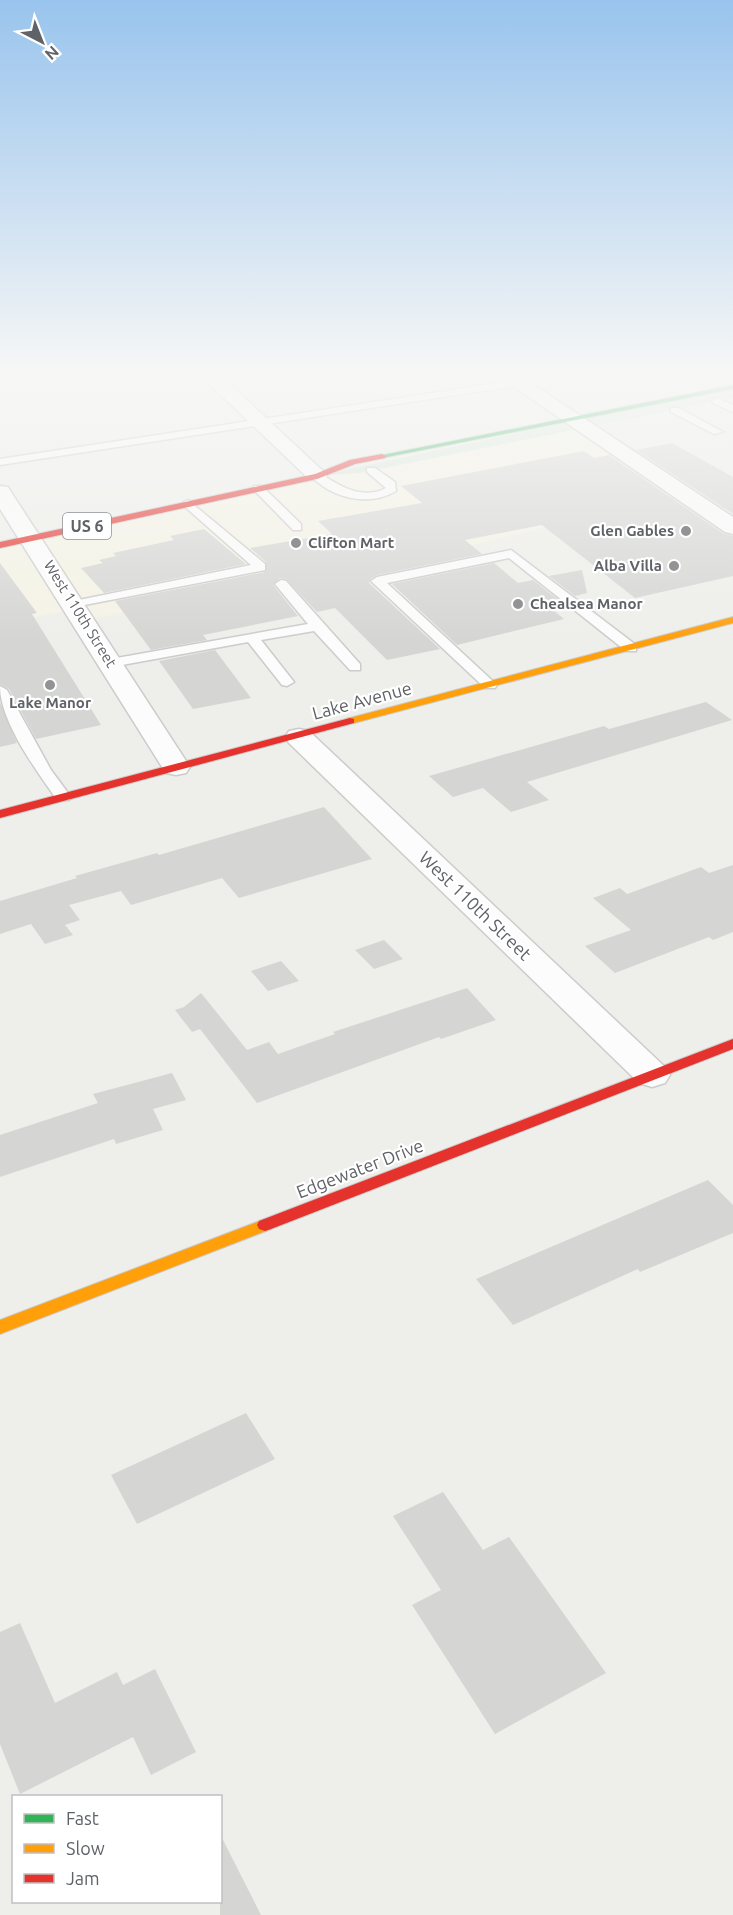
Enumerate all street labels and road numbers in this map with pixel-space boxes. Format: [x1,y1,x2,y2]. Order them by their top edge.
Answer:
road number: US 6 [63,513,111,539]
street label: West 110th Street [41,557,120,670]
street label: Lake Avenue [310,677,414,723]
street label: West 110th Street [416,847,536,964]
street label: Edgewater Drive [293,1135,426,1201]

